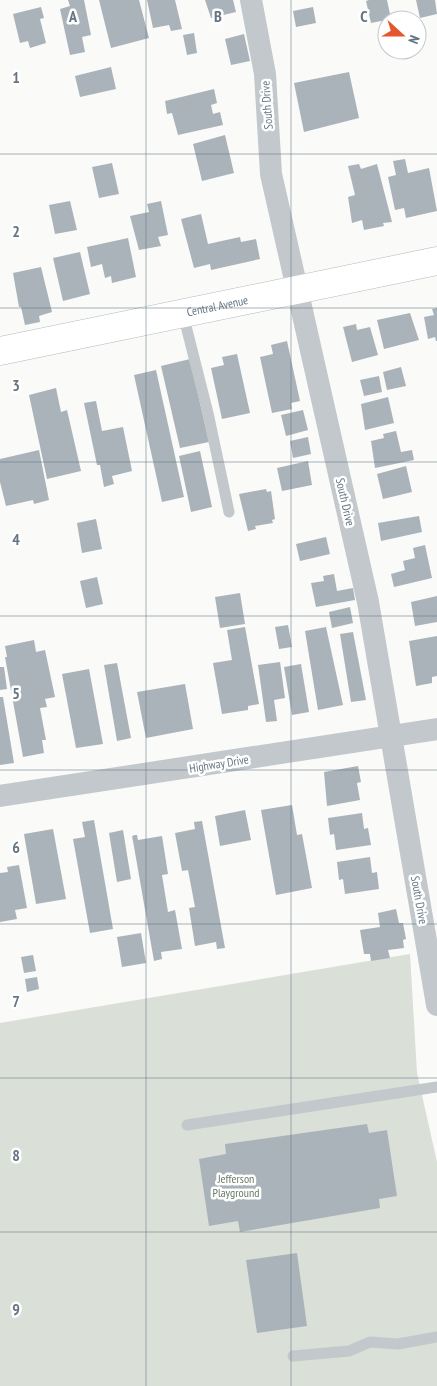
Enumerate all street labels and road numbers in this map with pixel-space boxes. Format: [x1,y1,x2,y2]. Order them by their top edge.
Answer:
street label: South Drive [257,80,276,130]
street label: Central Avenue [185,292,249,319]
street label: South Drive [333,477,358,527]
street label: Highway Drive [188,751,250,776]
street label: South Drive [408,875,431,925]

